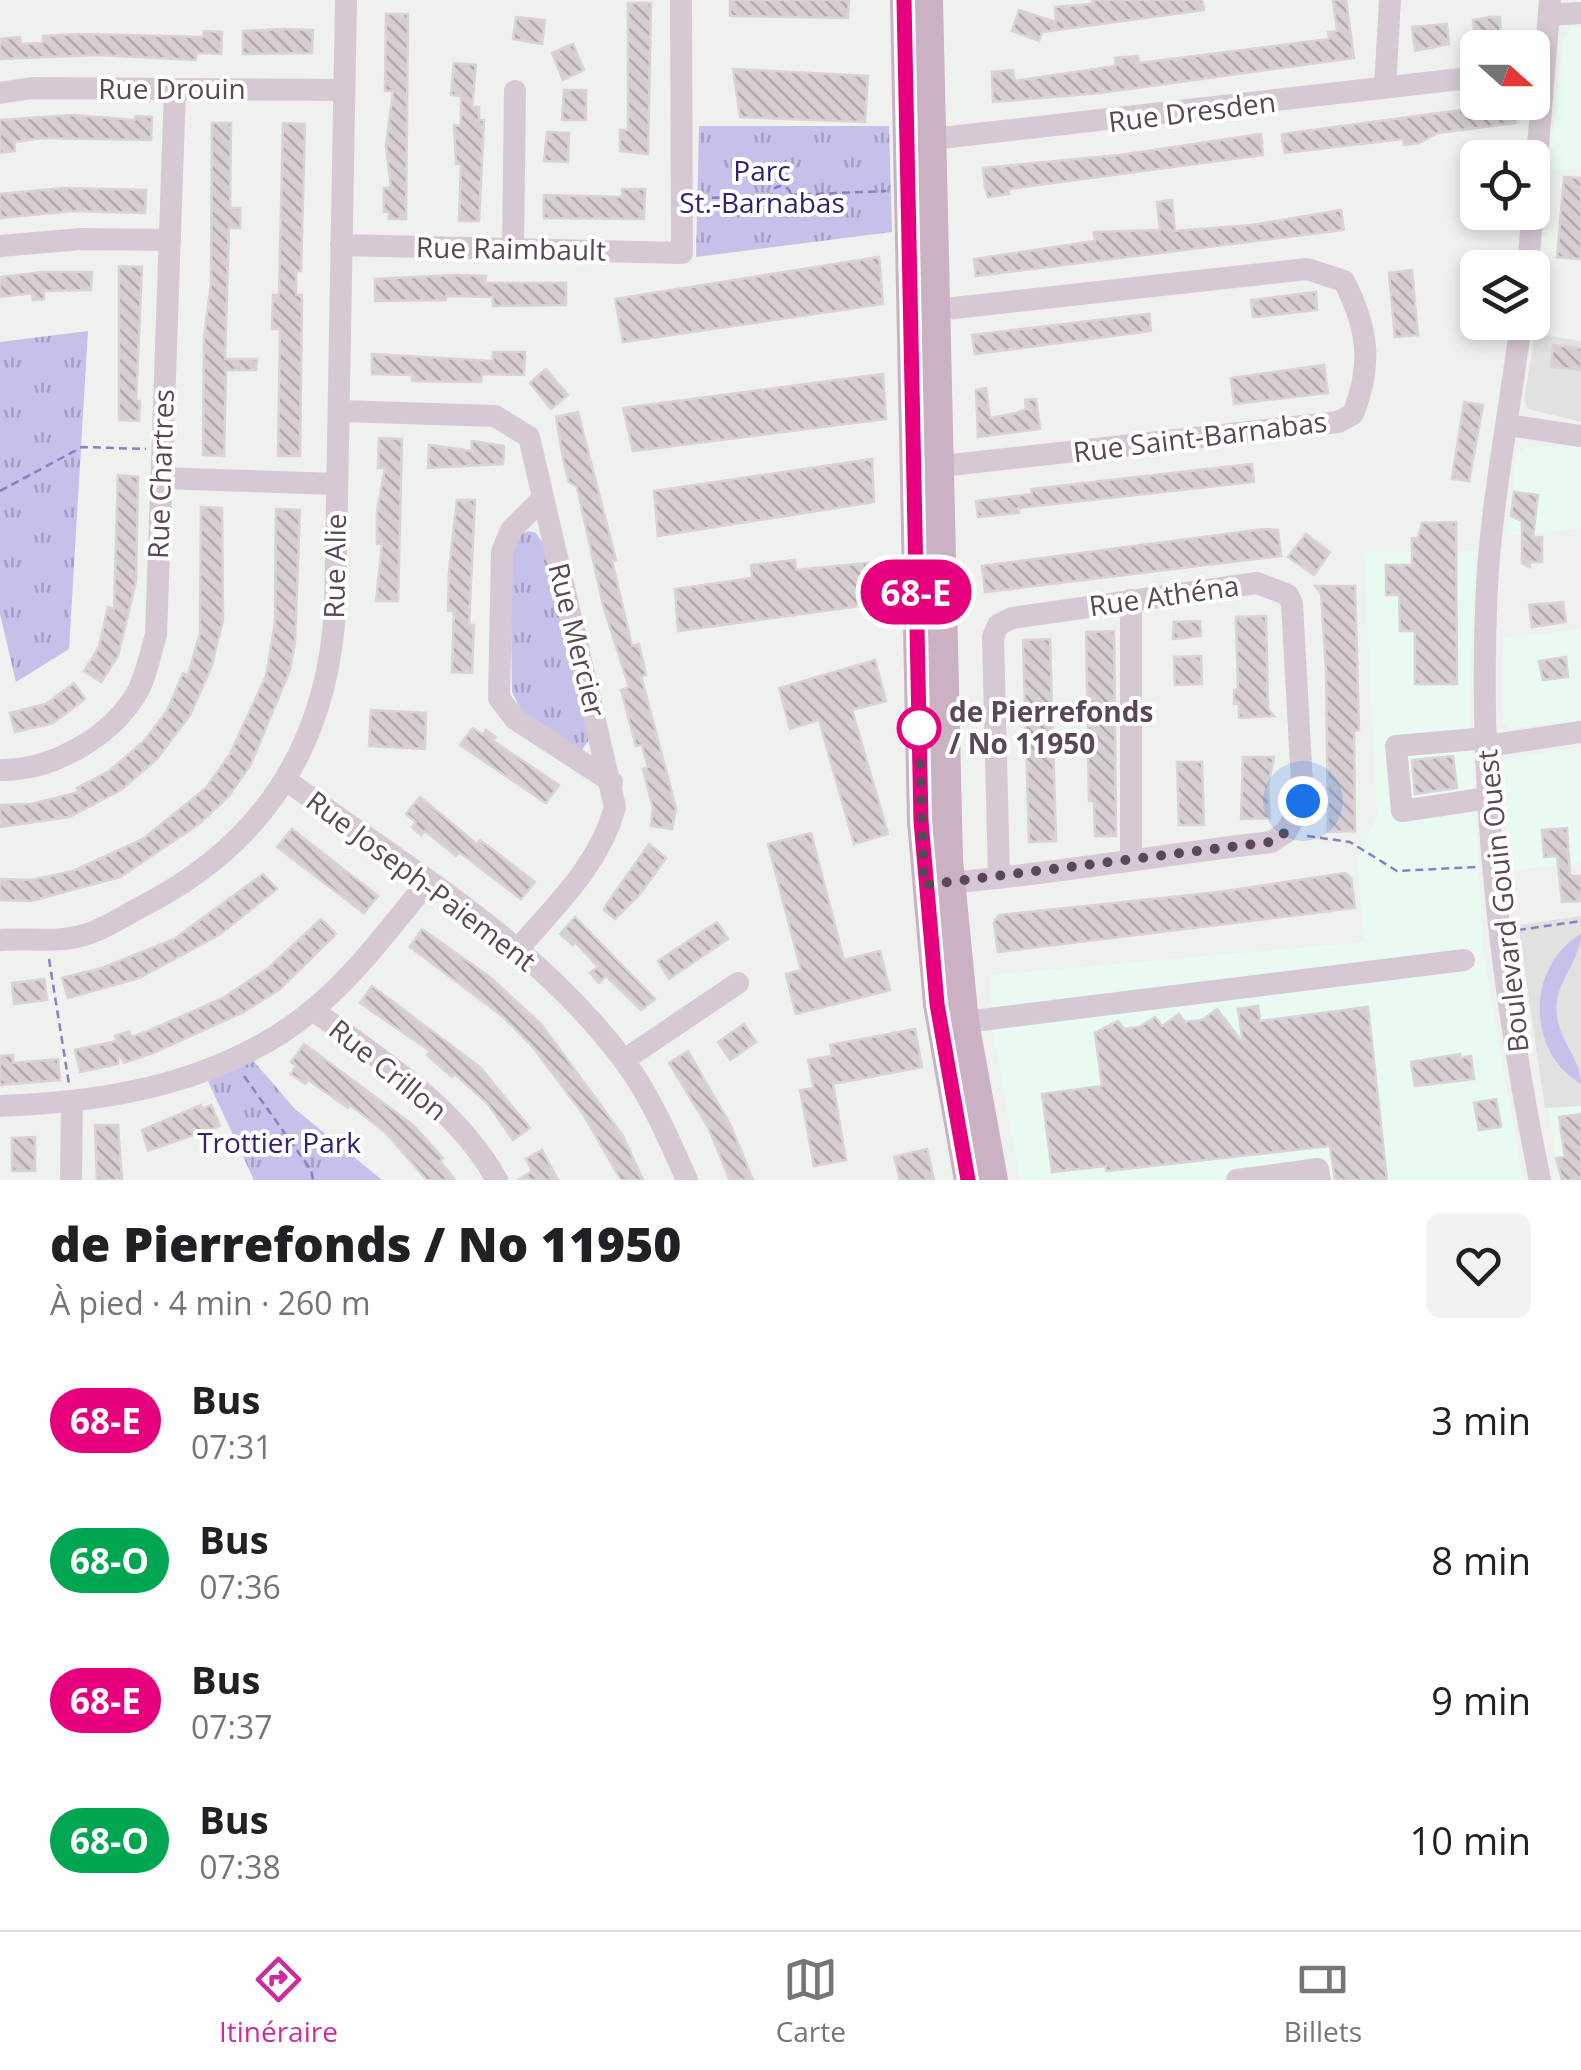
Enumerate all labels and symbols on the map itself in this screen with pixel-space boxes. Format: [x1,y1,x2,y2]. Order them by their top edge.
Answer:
north arrow [1460,30,1550,120]
street label: Rue Drouin [98,69,246,107]
street label: Rue Dresden [1106,82,1278,140]
park label: Parc St.-Barnabas [679,151,845,221]
street label: Rue Raimbault [416,227,606,269]
street label: Rue Chartres [138,388,182,559]
street label: Rue Saint-Barnabas [1071,402,1329,470]
street label: Rue Alie [314,513,354,619]
street label: Rue Mercier [540,559,616,721]
line badge: 68-E [846,560,986,624]
street label: Rue Athéna [1087,566,1241,624]
place label: de Pierrefonds / No 11950 [949,692,1153,762]
marker: de Pierrefonds / No 11950 [898,707,940,749]
street label: Boulevard Gouin Ouest [1467,748,1537,1054]
your location [1278,776,1328,826]
street label: Rue Joseph-Paiement [299,781,544,979]
street label: Rue Crillon [322,1010,456,1129]
park label: Trottier Park [197,1123,361,1161]

